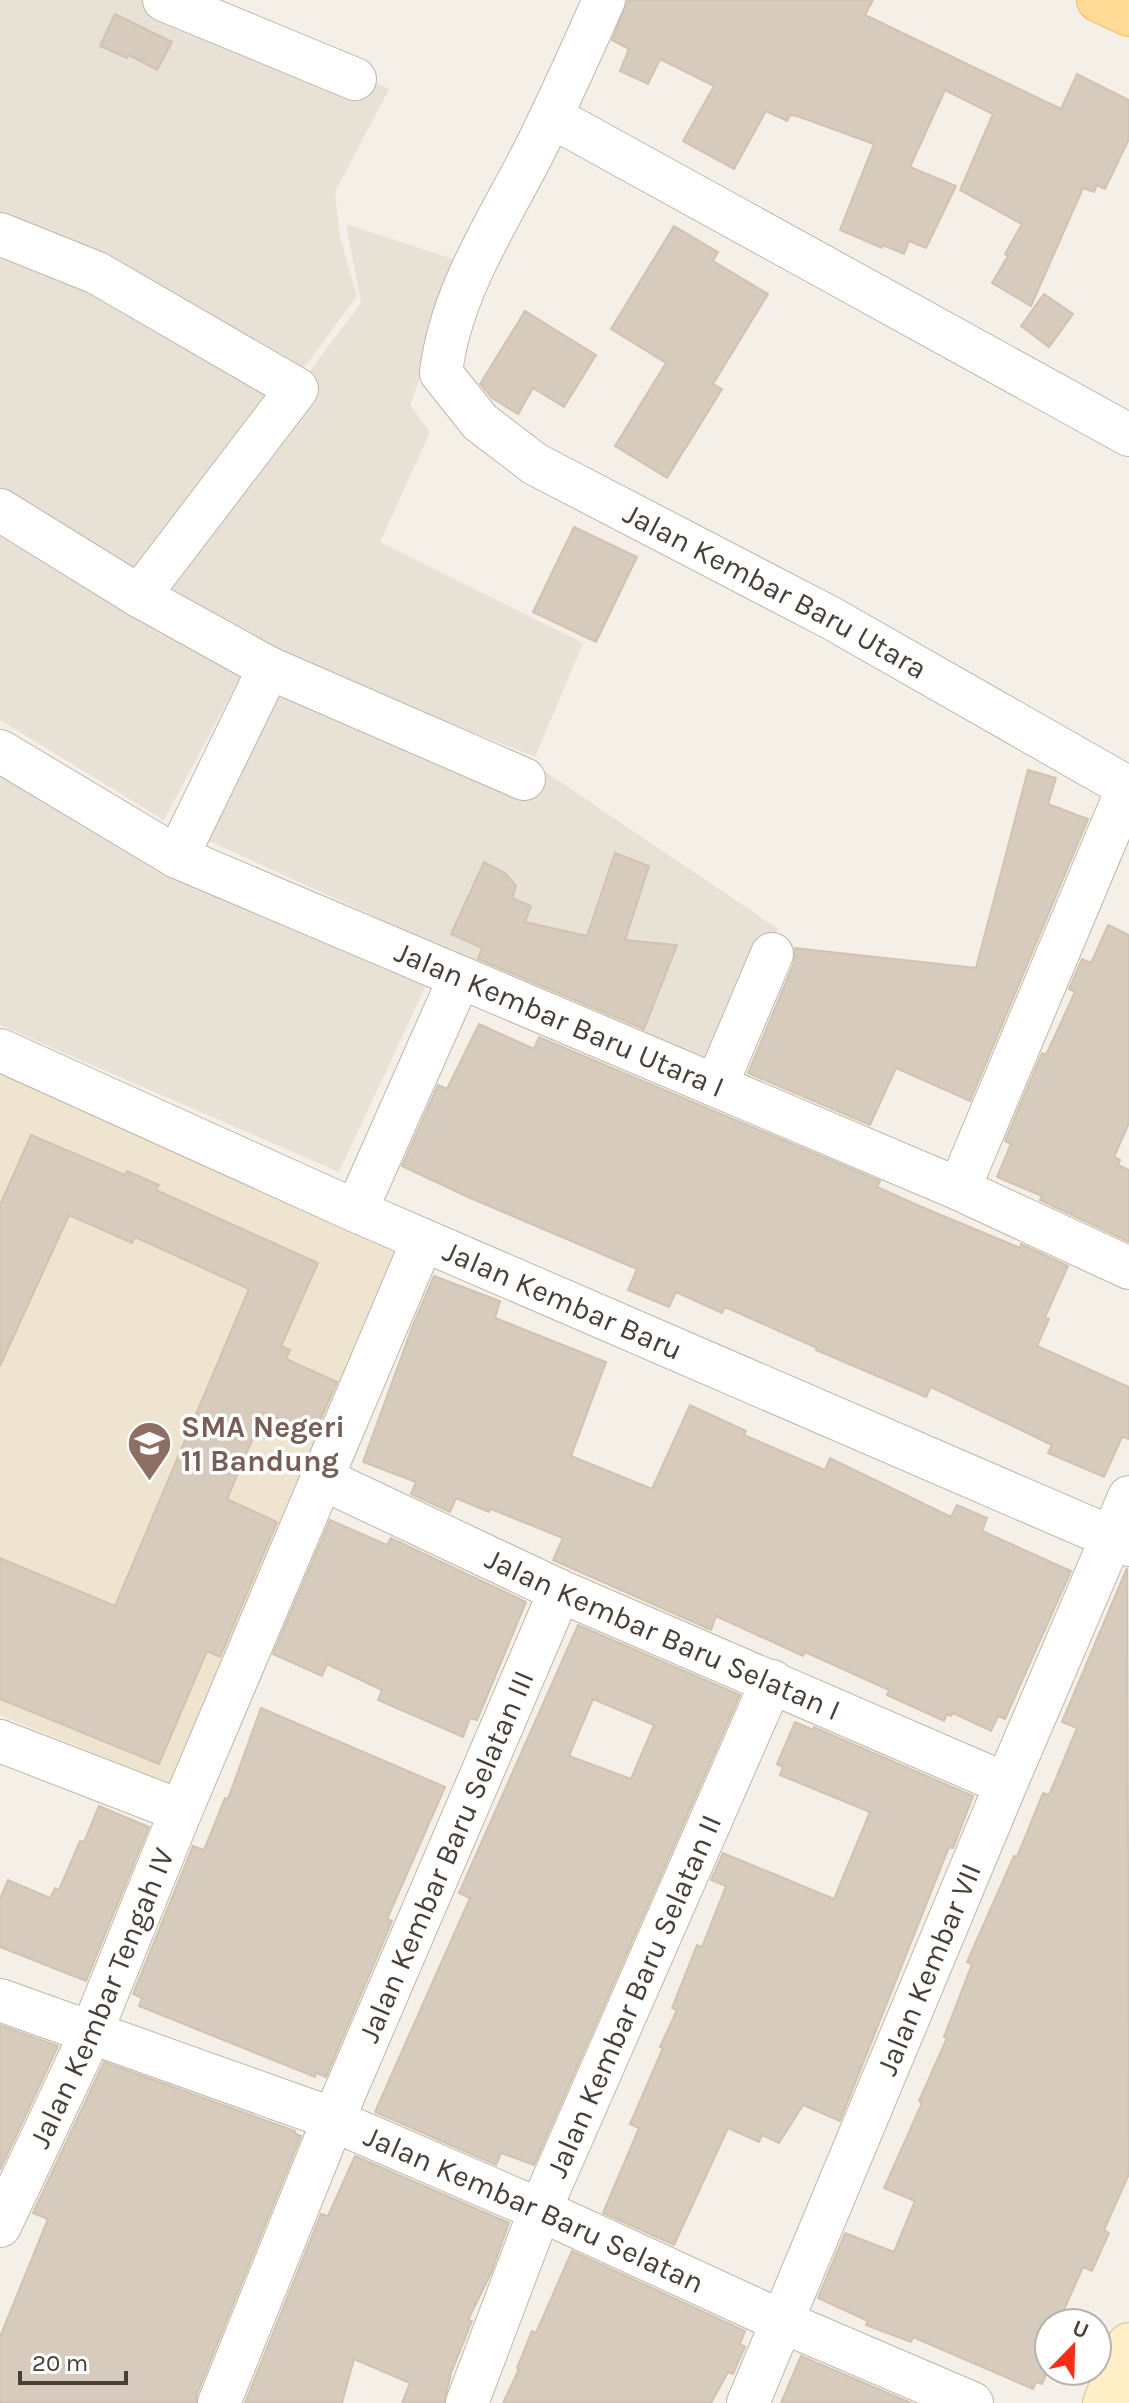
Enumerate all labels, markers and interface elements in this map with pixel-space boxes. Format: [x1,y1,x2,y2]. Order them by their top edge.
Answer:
street label: Jalan Kembar Baru Utara [617,495,933,687]
street label: Jalan Kembar Baru Utara I [389,934,730,1105]
street label: Jalan Kembar Baru [438,1233,688,1368]
place label: SMA Negeri 11 Bandung [181,1409,345,1479]
school or university icon: SMA Negeri 11 Bandung [126,1420,174,1483]
street label: Jalan Kembar Baru Selatan I [480,1540,846,1728]
street label: Jalan Kembar Baru Selatan III [351,1665,542,2048]
street label: Jalan Kembar Baru Selatan II [539,1809,729,2183]
street label: Jalan Kembar Tengah IV [21,1842,182,2154]
street label: Jalan Kembar VII [869,1858,989,2081]
street label: Jalan Kembar Baru Selatan [359,2118,710,2301]
north arrow [1033,2307,1113,2387]
text: U [1068,2315,1092,2344]
scale bar [20,2335,126,2385]
text: 20 m [32,2349,88,2377]

